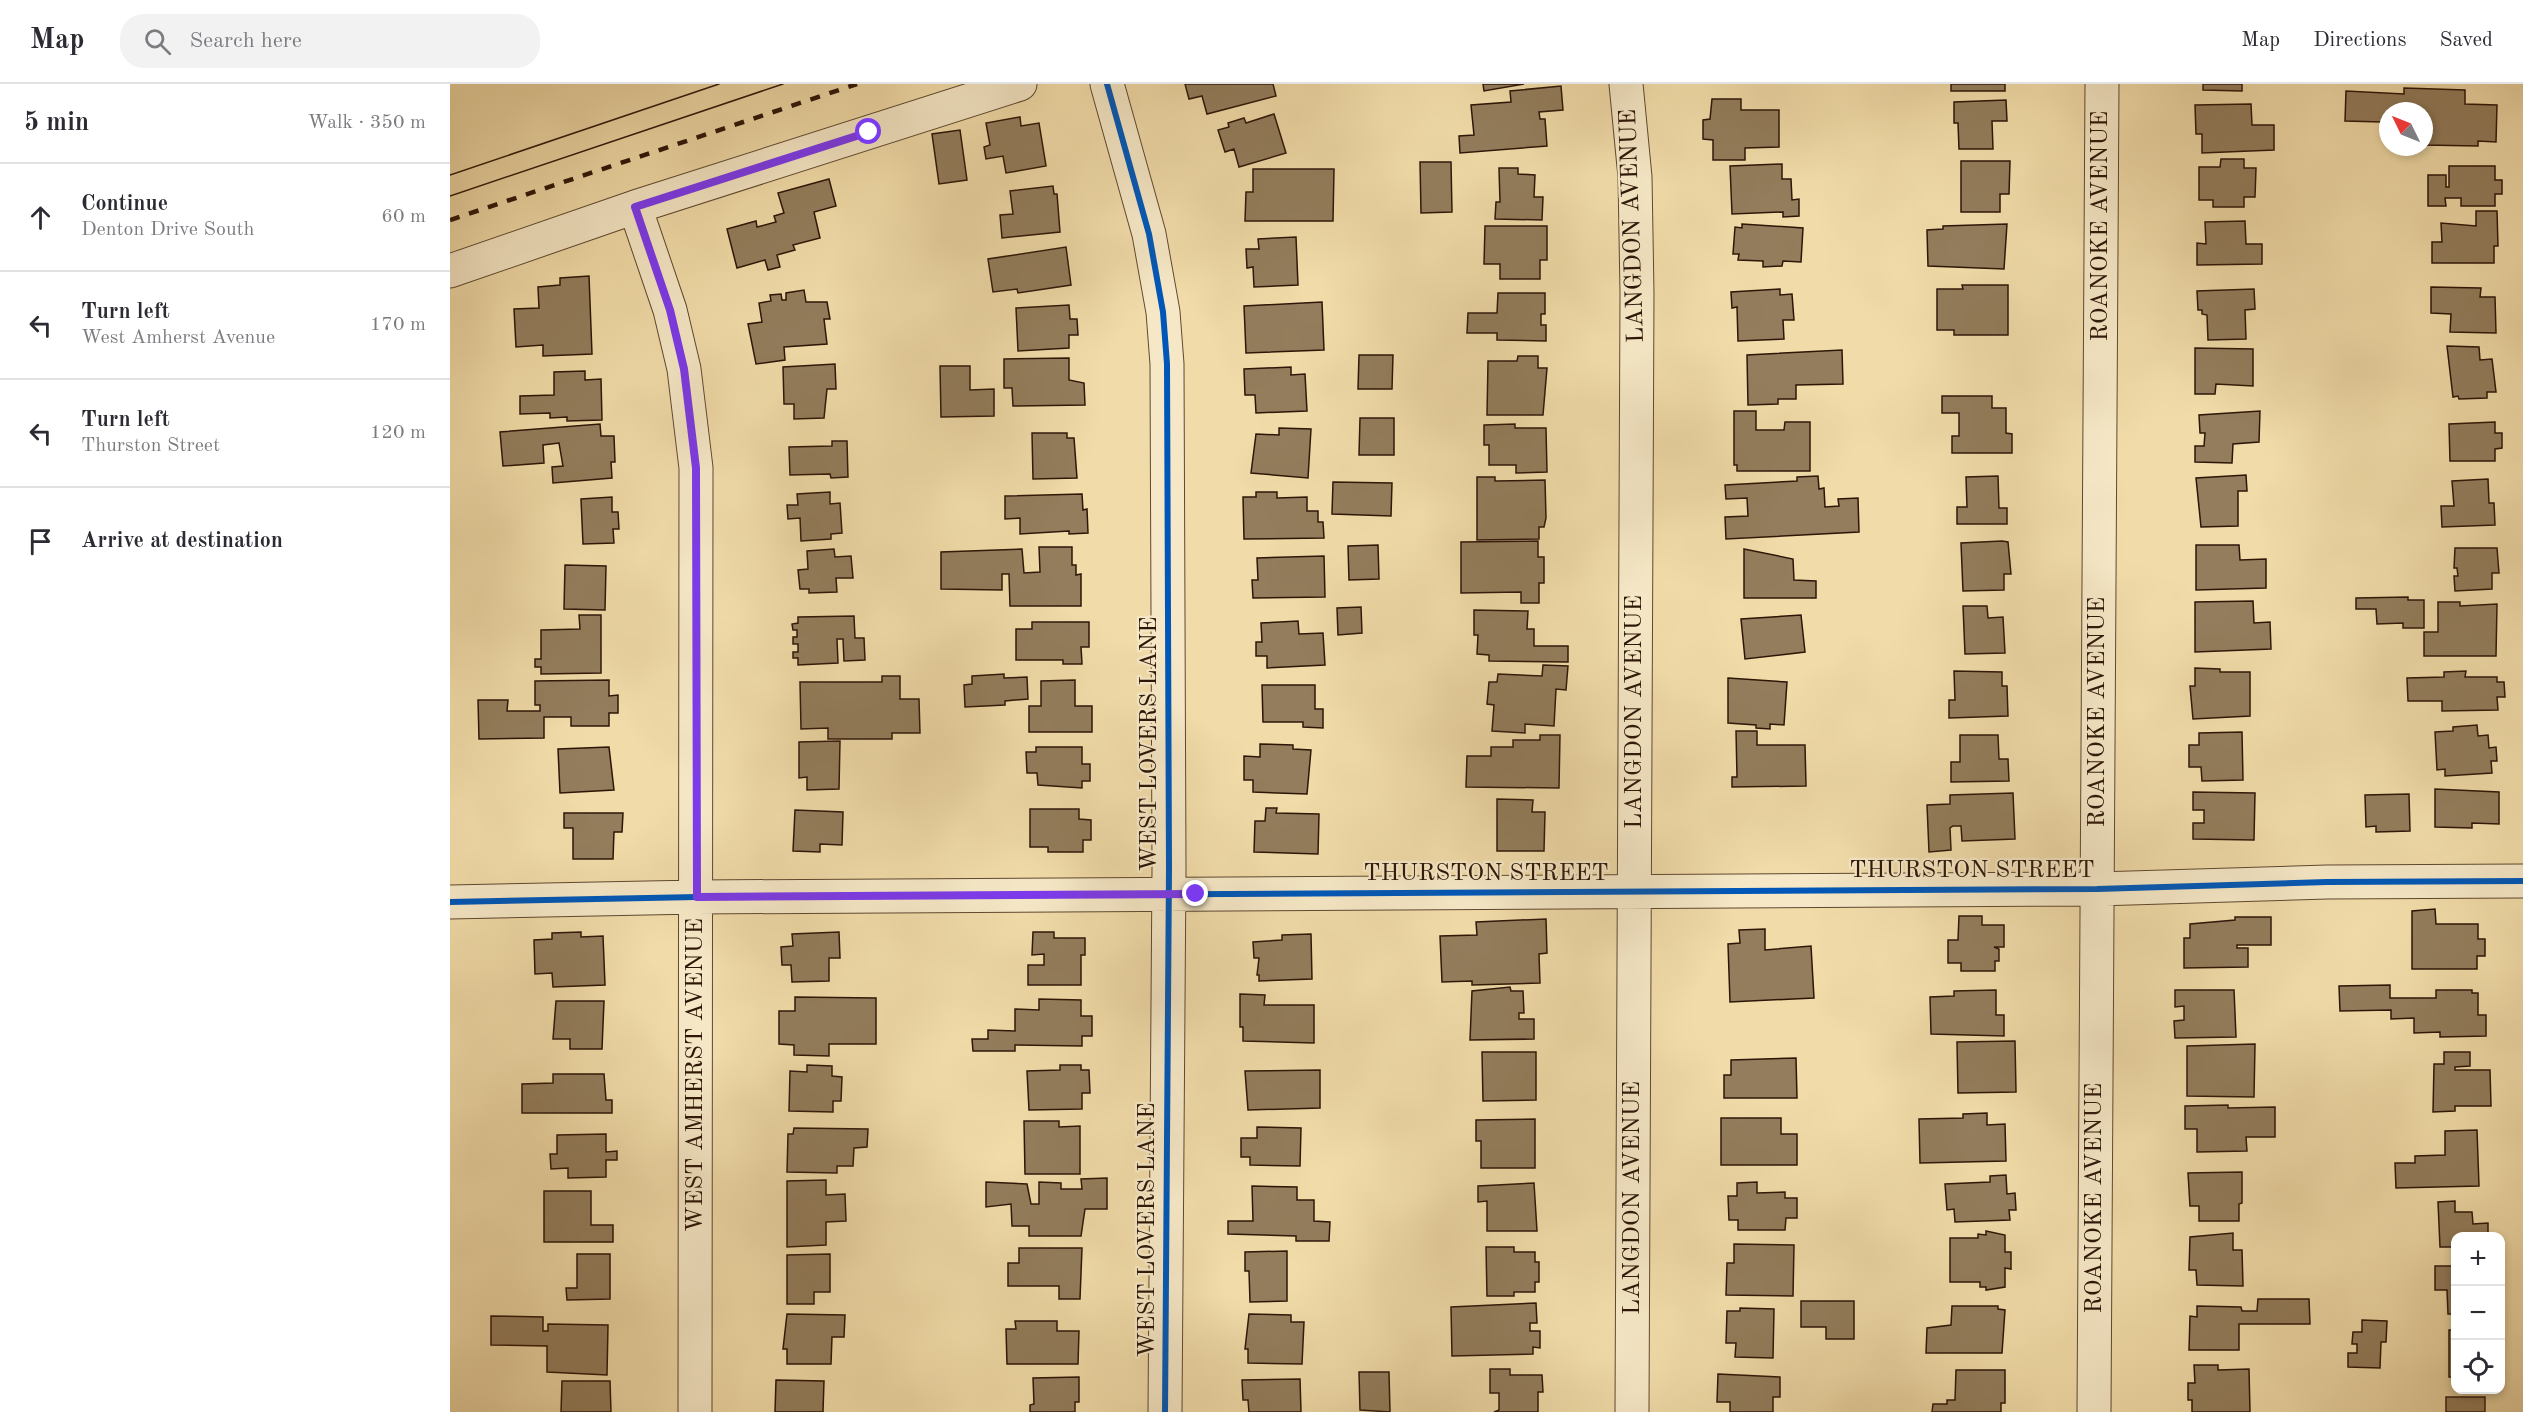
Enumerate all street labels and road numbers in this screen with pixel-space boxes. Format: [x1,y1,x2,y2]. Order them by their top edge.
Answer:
street label: LANGDON AVENUE [1617,109,1649,343]
street label: ROANOKE AVENUE [2089,111,2113,341]
street label: LANGDON AVENUE [1623,595,1647,829]
street label: ROANOKE AVENUE [2086,597,2110,827]
street label: WEST LOVERS LANE [1138,616,1162,872]
street label: THURSTON STREET [1849,859,2095,883]
street label: THURSTON STREET [1363,862,1609,886]
street label: WEST AMHERST AVENUE [684,918,708,1232]
street label: LANGDON AVENUE [1621,1081,1645,1315]
street label: ROANOKE AVENUE [2083,1083,2107,1313]
street label: WEST LOVERS LANE [1136,1102,1160,1358]

